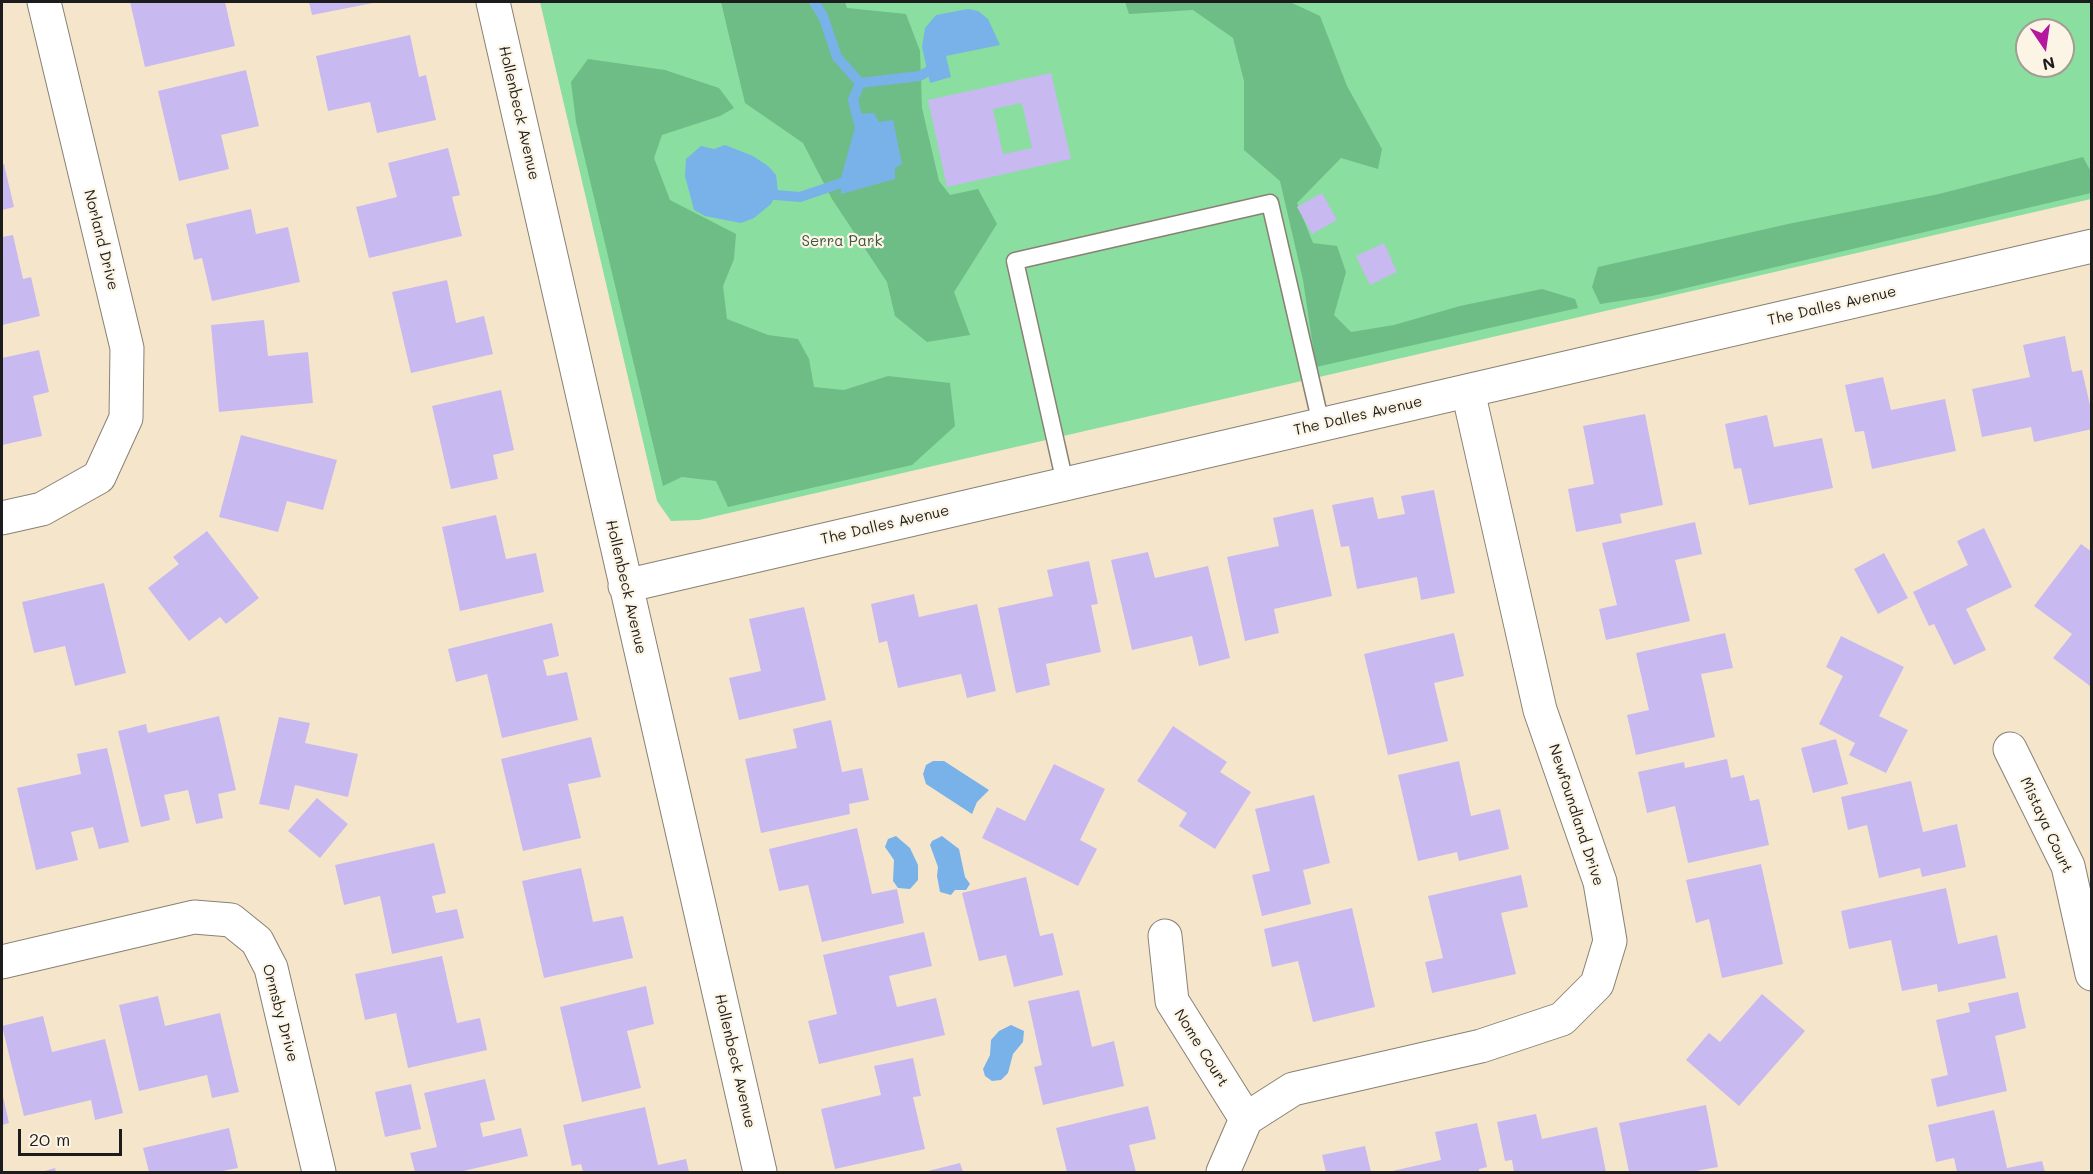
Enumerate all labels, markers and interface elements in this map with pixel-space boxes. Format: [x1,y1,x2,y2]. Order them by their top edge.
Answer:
north arrow [2015,18,2075,78]
street label: Hollenbeck Avenue [495,44,543,182]
text: N [2040,52,2057,76]
street label: Norland Drive [80,188,122,292]
park label: Serra Park [802,232,882,250]
street label: The Dalles Avenue [1766,282,1898,330]
street label: The Dalles Avenue [1292,392,1424,440]
street label: The Dalles Avenue [819,501,951,549]
street label: Hollenbeck Avenue [602,518,650,656]
street label: Newfoundland Drive [1545,742,1607,888]
street label: Mistaya Court [2016,774,2076,876]
street label: Ormsby Drive [258,962,302,1064]
street label: Hollenbeck Avenue [711,992,759,1130]
street label: Nome Court [1170,1006,1232,1090]
scale bar [21,1117,124,1155]
text: 20 m [29,1127,70,1151]

